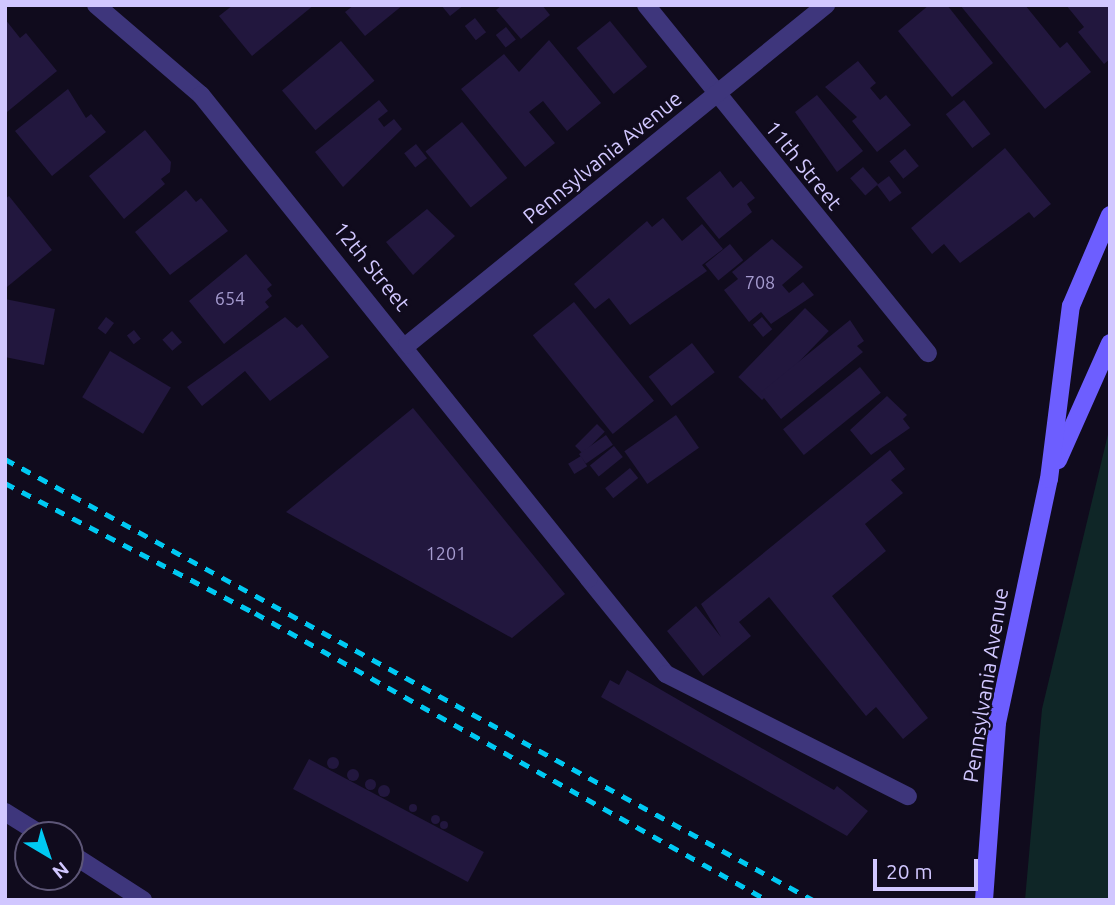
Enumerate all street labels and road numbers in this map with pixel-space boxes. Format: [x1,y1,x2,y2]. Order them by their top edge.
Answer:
street label: Pennsylvania Avenue [518,85,686,229]
street label: 11th Street [760,115,848,215]
street label: 12th Street [328,216,416,316]
street label: Pennsylvania Avenue [957,586,1013,784]

